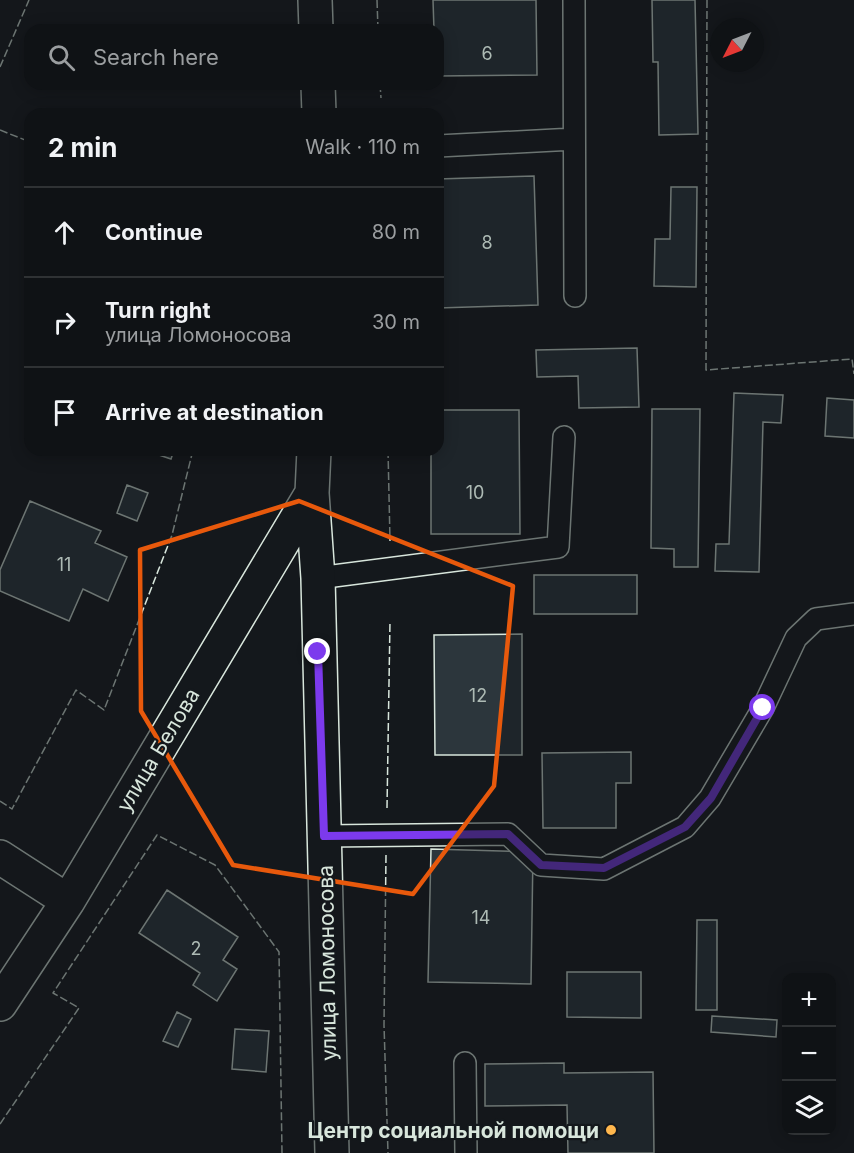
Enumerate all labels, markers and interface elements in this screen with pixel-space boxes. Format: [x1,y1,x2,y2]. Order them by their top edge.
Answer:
north arrow [710,18,764,72]
search box [24,24,444,90]
icon: search [45,41,78,74]
house number: 6 [481,43,493,64]
text: Search here [93,44,219,70]
text: 2 min [48,132,118,163]
text: Walk · 110 m [305,135,420,159]
icon: ahead [48,216,81,249]
text: Continue [105,219,203,245]
text: 80 m [372,220,420,244]
house number: 8 [481,232,493,253]
text: Turn right [105,297,211,323]
icon: right [48,306,81,339]
text: 30 m [372,310,420,334]
text: улица Ломоносова [105,323,292,347]
icon: arrive [48,396,81,429]
text: Arrive at destination [105,399,324,425]
house number: 10 [466,482,484,503]
house number: 11 [57,554,71,575]
route end [304,638,330,664]
street label: улица Белова [111,684,205,816]
house number: 12 [469,685,487,706]
route start [749,694,775,720]
street label: улица Ломоносова [313,865,341,1061]
house number: 14 [472,907,490,928]
house number: 2 [191,938,201,959]
map controls [782,973,836,1135]
button: + [782,973,836,1027]
button: − [782,1027,836,1081]
button: layers [782,1081,836,1135]
place label: Центр социальной помощи [307,1118,599,1143]
marker: Центр социальной помощи [604,1123,618,1137]

